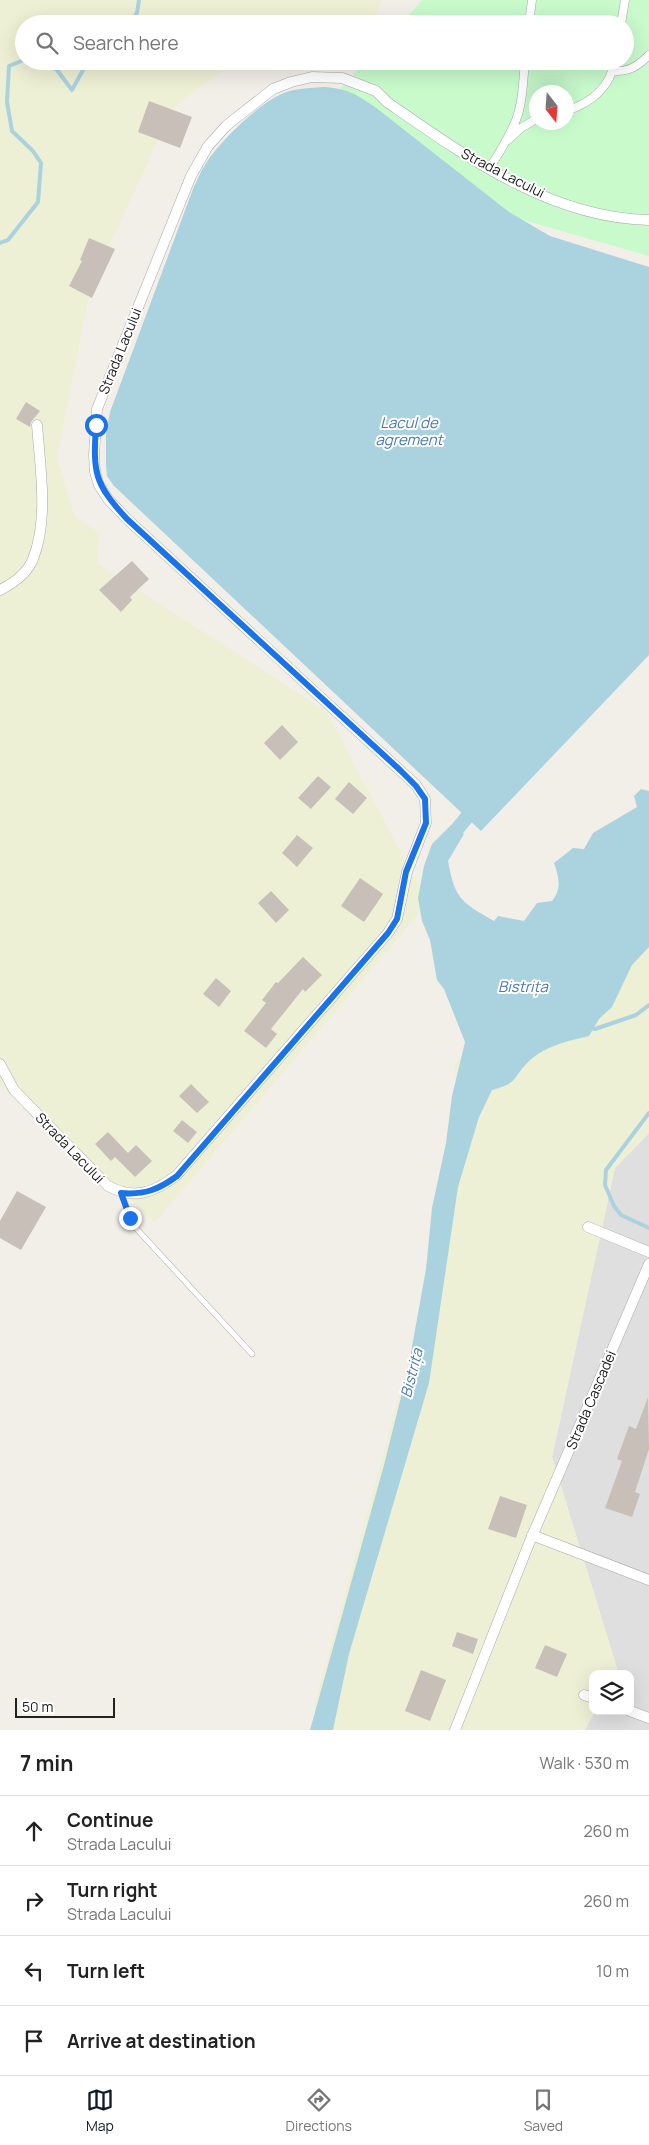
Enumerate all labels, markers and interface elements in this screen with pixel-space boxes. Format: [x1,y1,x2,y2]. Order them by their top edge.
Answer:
search box [15,15,634,70]
icon: search [33,29,61,57]
text: Search here [73,30,179,56]
north arrow [529,85,574,130]
street label: Strada Lacului [458,143,548,202]
street label: Strada Lacului [94,305,145,397]
water label: Lacul de agrement [375,412,445,450]
route start [85,414,108,437]
water label: Bistrița [498,976,549,997]
street label: Strada Lacului [32,1108,109,1187]
route end [119,1207,142,1230]
water label: Bistrița [395,1346,428,1400]
street label: Strada Cascadei [561,1347,620,1452]
map controls [589,1670,634,1715]
button: layers [589,1670,634,1715]
scale bar [15,1695,115,1718]
text: 50 m [22,1697,53,1716]
text: 7 min [20,1749,73,1777]
text: Walk · 530 m [540,1752,629,1774]
text: Continue [67,1807,153,1833]
icon: ahead [20,1817,48,1845]
text: 260 m [583,1820,629,1842]
text: Strada Lacului [67,1833,172,1855]
text: Turn right [67,1877,157,1903]
icon: right [20,1887,48,1915]
text: 260 m [583,1890,629,1912]
text: Strada Lacului [67,1903,172,1925]
icon: left [20,1957,48,1985]
text: Turn left [67,1958,145,1984]
text: 10 m [596,1960,629,1982]
icon: arrive [20,2027,48,2055]
text: Arrive at destination [67,2028,256,2054]
tab: Map [86,2086,114,2135]
tab: Directions [286,2086,352,2135]
tab: Saved [524,2086,563,2135]

